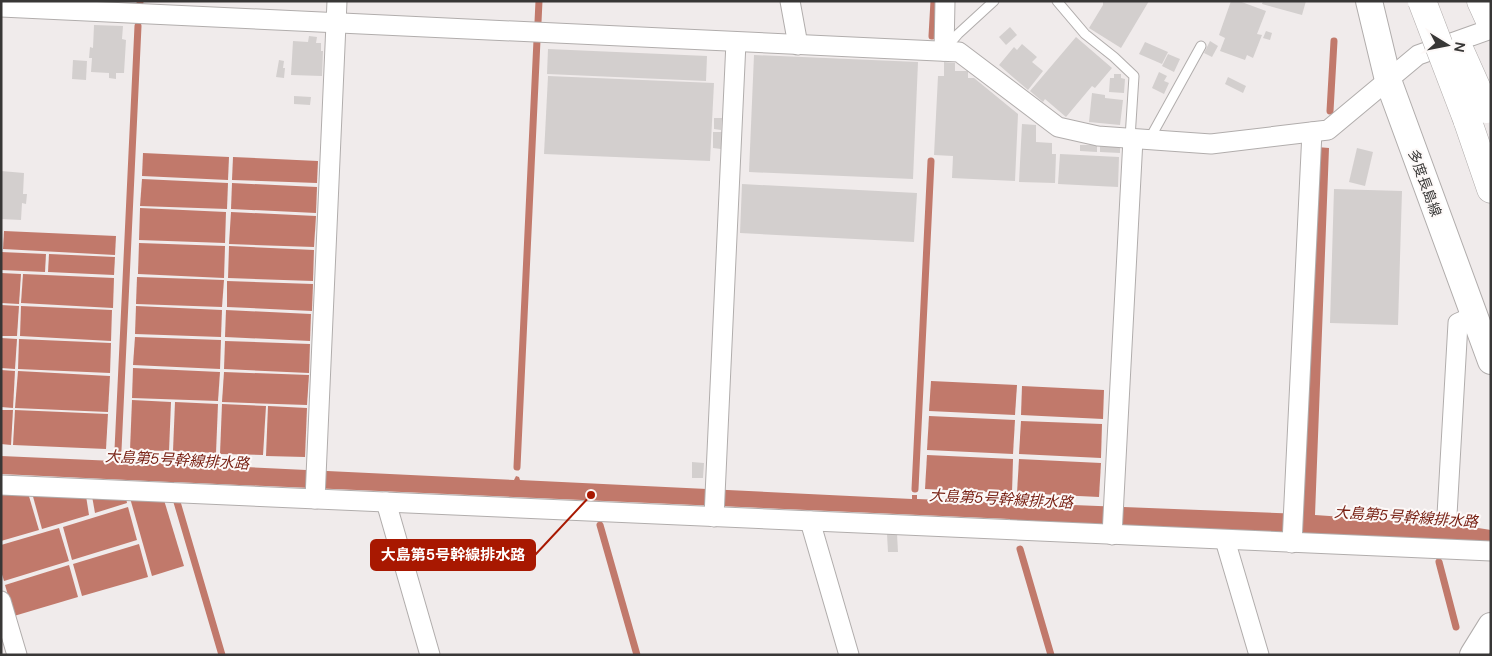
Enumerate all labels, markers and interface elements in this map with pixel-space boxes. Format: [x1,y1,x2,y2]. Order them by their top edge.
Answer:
north arrow [1422,20,1472,70]
text: N [1450,41,1470,54]
street label: 多度長島線 [1405,147,1445,219]
water label: 大島第5号幹線排水路 [104,446,252,474]
water label: 大島第5号幹線排水路 [928,485,1076,513]
water label: 大島第5号幹線排水路 [1333,502,1481,532]
callout: 大島第5号幹線排水路 [371,540,535,570]
text: 大島第5号幹線排水路 [381,545,525,565]

